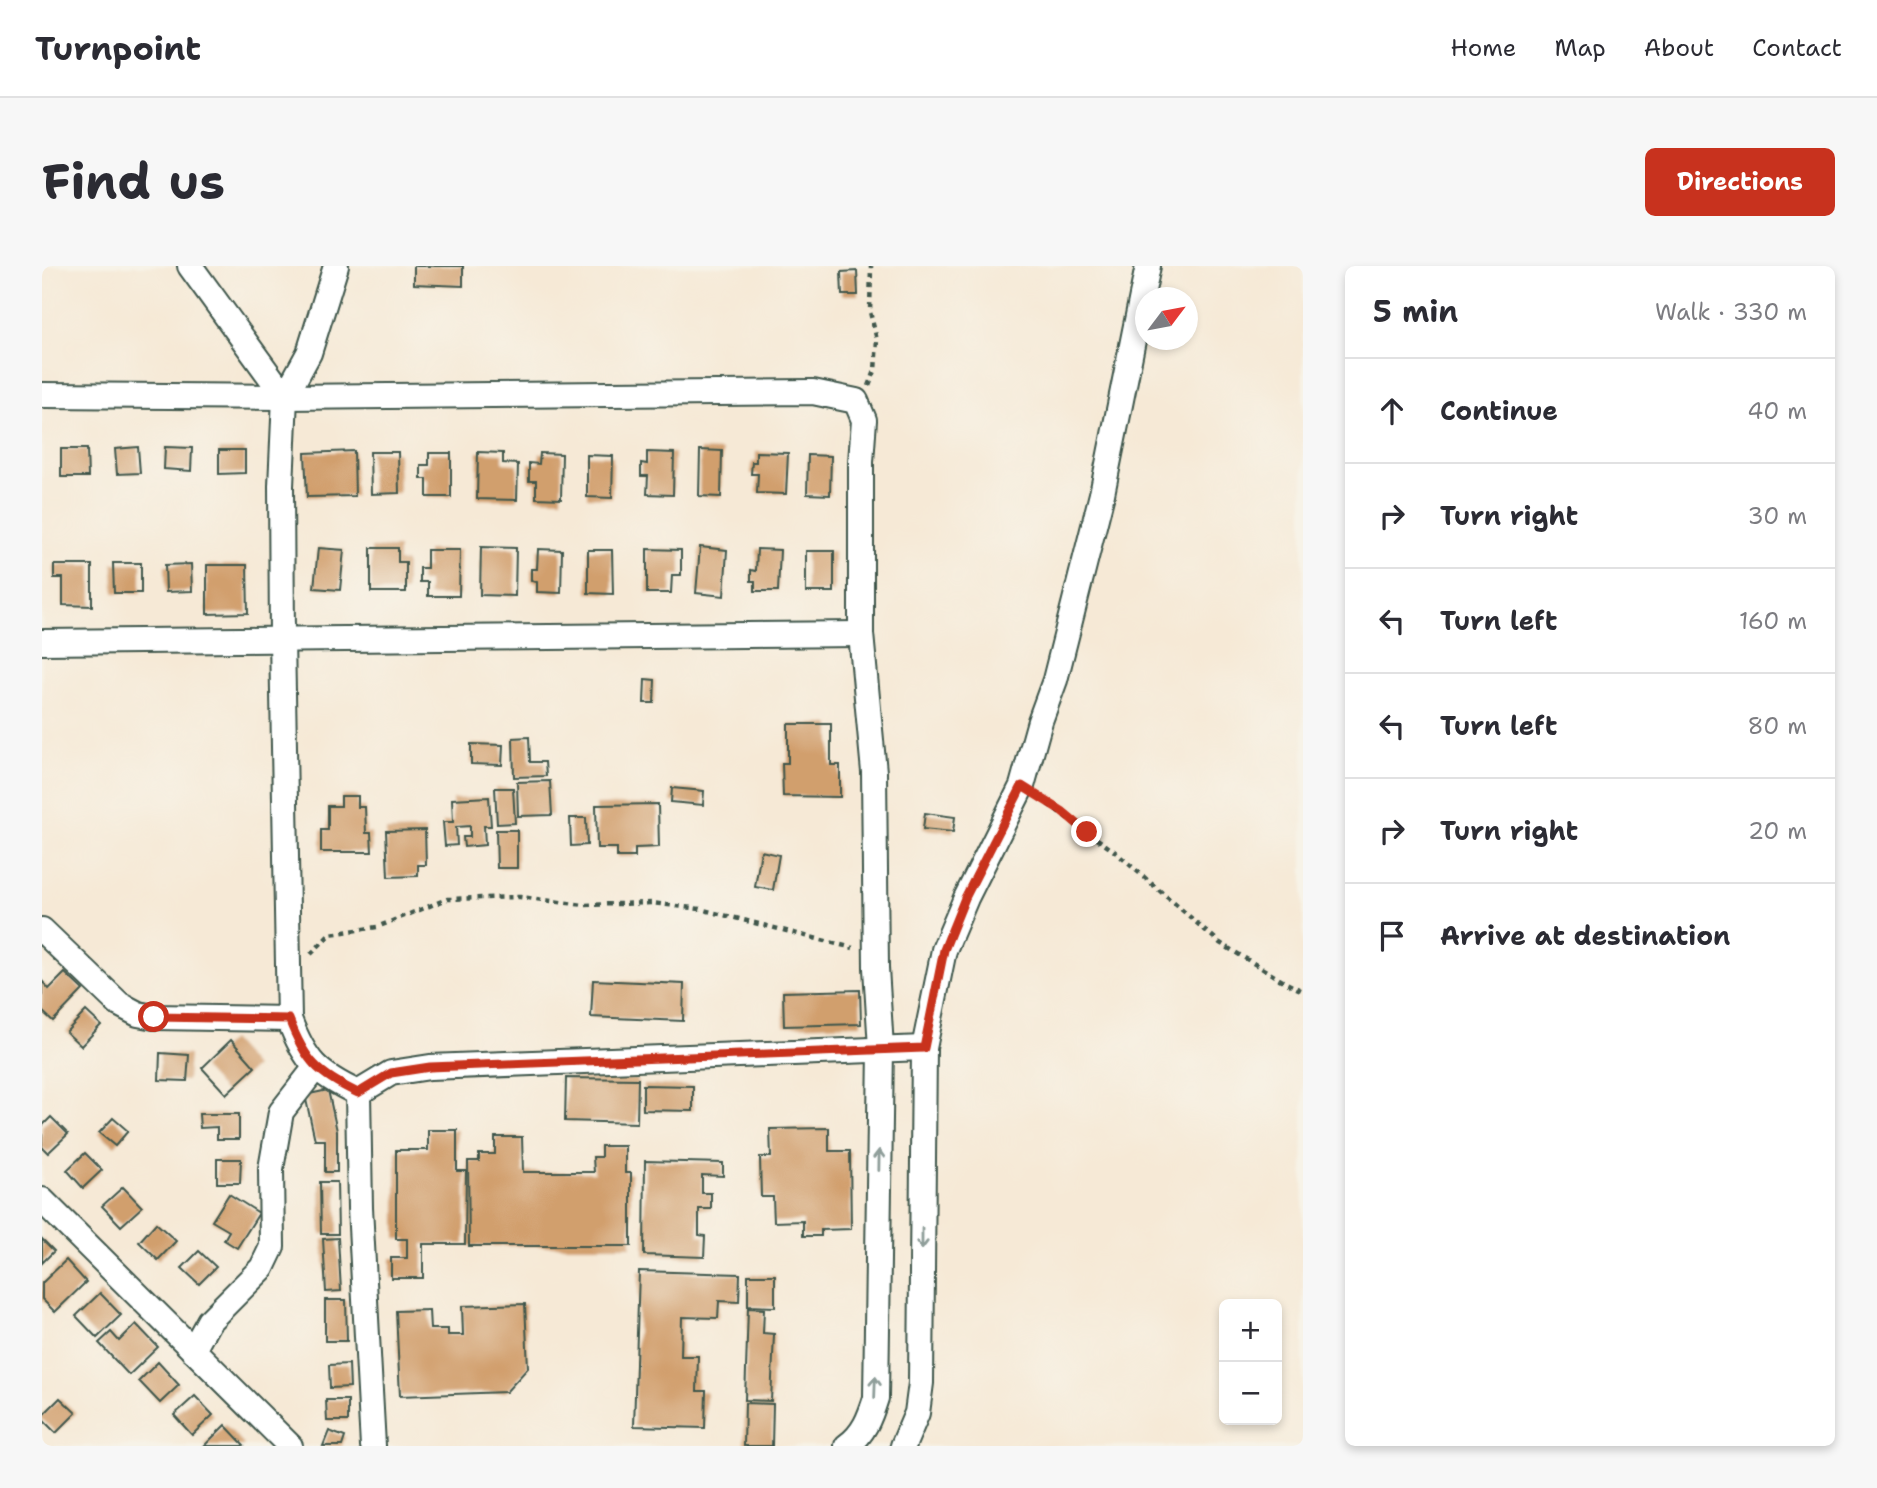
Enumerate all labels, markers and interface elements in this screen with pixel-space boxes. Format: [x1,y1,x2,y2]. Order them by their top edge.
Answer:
text: Turnpoint [35,26,201,71]
text: Home [1450,32,1516,64]
text: Map [1554,32,1606,64]
text: About [1644,32,1714,64]
text: Contact [1752,32,1842,64]
button: Directions [1645,148,1835,216]
text: Find us [42,149,225,215]
north arrow [1135,287,1198,350]
text: 5 min [1373,291,1458,332]
text: Walk · 330 m [1655,297,1807,327]
icon: ahead [1373,392,1411,430]
text: Continue [1440,393,1558,428]
text: 40 m [1747,396,1807,426]
icon: right [1373,497,1411,535]
text: Turn right [1440,498,1578,533]
text: 30 m [1748,501,1807,531]
icon: left [1373,602,1411,640]
text: Turn left [1440,603,1557,638]
text: 160 m [1739,606,1807,636]
icon: left [1373,707,1411,745]
text: Turn left [1440,708,1557,743]
text: 80 m [1748,711,1807,741]
icon: right [1373,812,1411,850]
text: Turn right [1440,813,1578,848]
route end [1071,816,1102,847]
text: 20 m [1748,816,1807,846]
icon: arrive [1373,917,1411,955]
text: Arrive at destination [1440,918,1730,953]
route start [138,1001,169,1032]
one-way arrow [873,1149,886,1172]
one-way arrow [915,1227,929,1250]
map controls [1219,1299,1282,1425]
button: + [1219,1299,1282,1362]
button: − [1219,1362,1282,1425]
one-way arrow [869,1376,882,1399]

